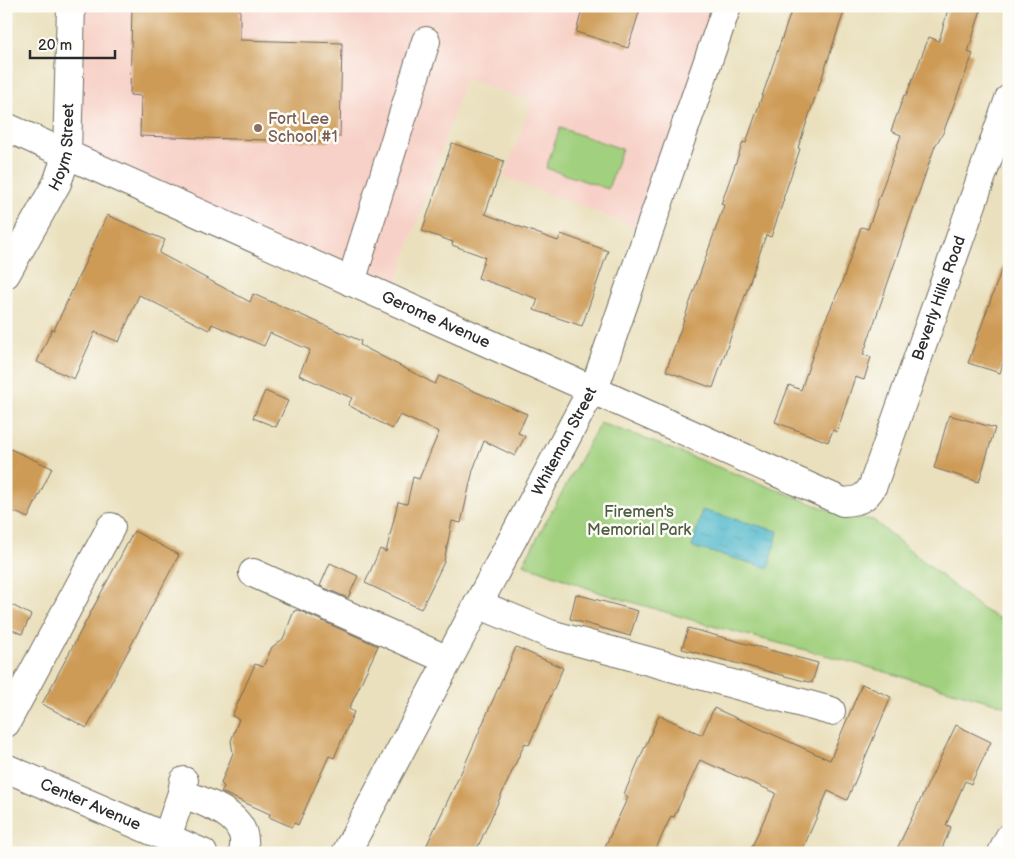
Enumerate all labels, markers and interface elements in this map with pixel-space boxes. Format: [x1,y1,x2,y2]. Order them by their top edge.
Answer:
scale bar [30,28,115,60]
text: 20 m [38,36,72,55]
street label: Hoym Street [45,103,78,194]
place label: Fort Lee School #1 [268,110,338,147]
marker: Fort Lee School #1 [252,122,264,134]
street label: Beverly Hills Road [908,233,970,363]
street label: Gerome Avenue [379,287,494,352]
street label: Whiteman Street [528,384,601,499]
park label: Firemen's Memorial Park [587,503,691,540]
street label: Center Avenue [37,774,144,835]

